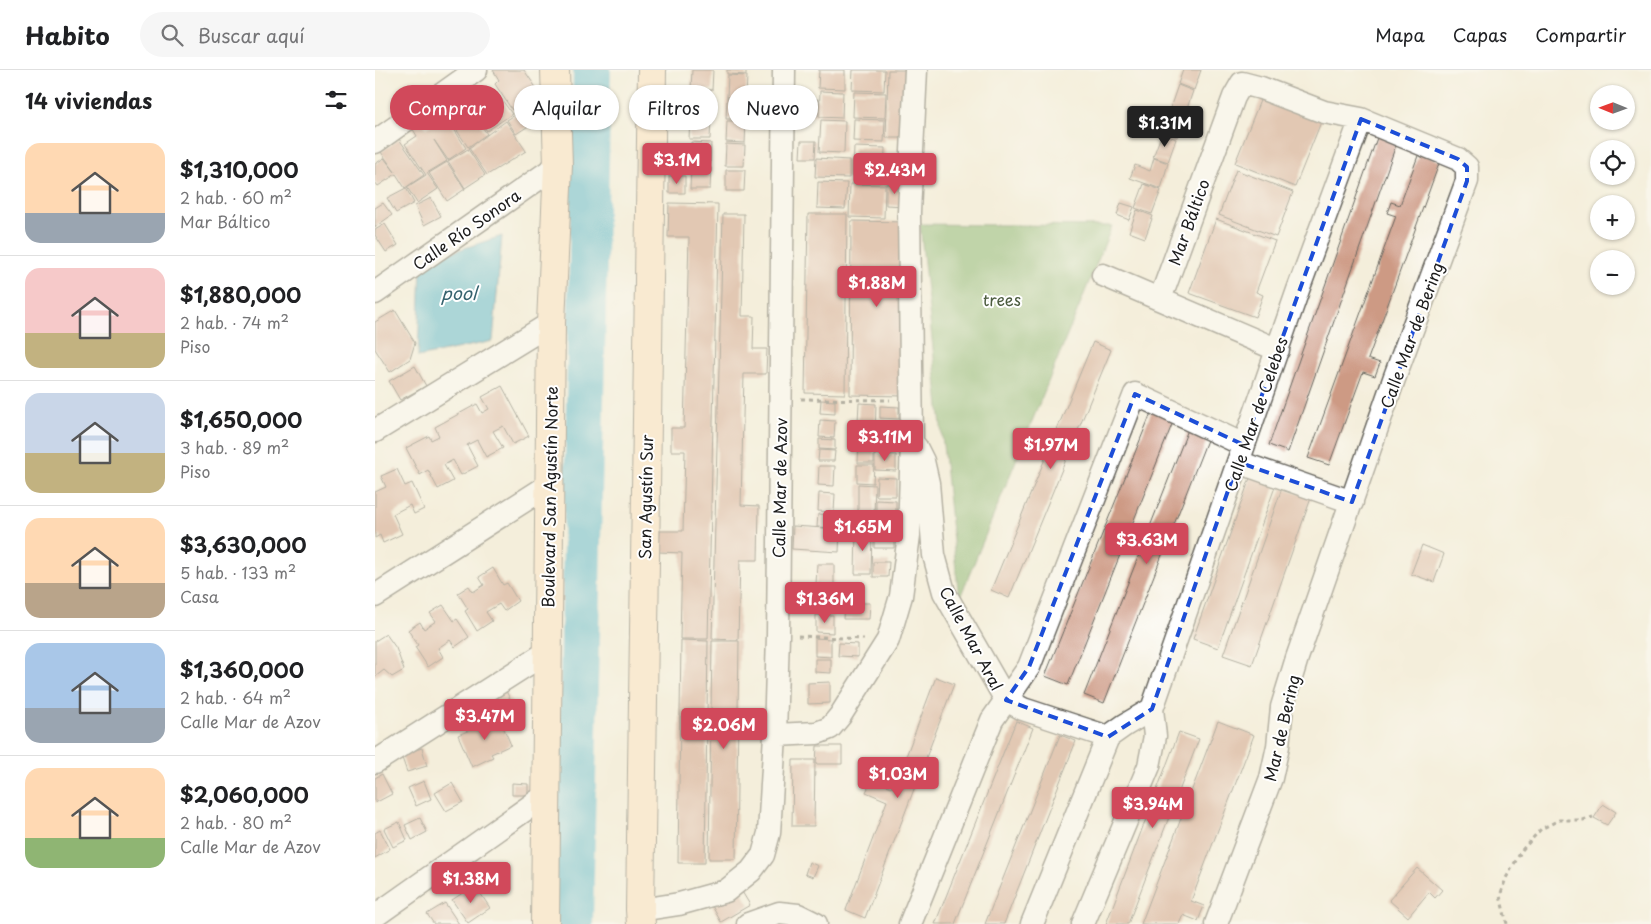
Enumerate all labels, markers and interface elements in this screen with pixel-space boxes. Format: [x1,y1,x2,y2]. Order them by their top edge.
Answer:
search box [140,12,490,57]
text: Habito [25,17,110,53]
icon: search [158,21,186,49]
text: Buscar aquí [198,21,305,49]
text: Mapa [1375,21,1425,48]
text: Capas [1453,21,1507,48]
text: Compartir [1535,21,1626,48]
text: 14 viviendas [25,84,152,116]
chip: Comprar [390,85,504,130]
chip: Alquilar [514,85,619,130]
chip: Filtros [629,85,718,130]
chip: Nuevo [728,85,818,130]
north arrow [1590,85,1635,130]
map controls [1590,85,1635,295]
icon: filters [322,86,350,114]
pin: $1.31M [1124,106,1206,148]
text: $1.31M [1138,110,1192,134]
button: locate [1590,140,1635,185]
pin: $3.1M [642,142,712,185]
text: $3.1M [653,147,701,171]
pin: $2.43M [854,152,936,195]
text: $1,310,000 [180,153,299,185]
text: $2.43M [864,157,926,181]
icon: home [65,163,125,223]
street label: Mar Báltico [1161,175,1215,269]
street label: Calle Río Sonora [407,183,525,275]
text: 2 hab. · 60 m² [180,185,292,209]
button: + [1590,195,1635,240]
text: Mar Báltico [180,209,270,233]
button: − [1590,250,1635,295]
street label: Calle Mar de Bering [1373,258,1449,412]
pin: $1.88M [836,266,918,308]
text: $1.88M [848,270,906,294]
text: $1,880,000 [180,278,301,310]
water label: pool [441,279,480,306]
park label: trees [983,287,1021,311]
icon: home [65,288,125,348]
text: 2 hab. · 74 m² [180,310,289,334]
street label: Calle Mar de Celebes [1217,333,1293,495]
text: Piso [180,334,210,358]
street label: Boulevard San Agustín Norte [535,386,563,608]
text: $1,650,000 [180,403,302,435]
icon: home [65,413,125,473]
street label: Calle Mar de Azov [766,418,792,558]
pin: $3.11M [844,420,926,462]
text: $3.11M [858,424,912,448]
pin: $1.97M [1010,428,1092,470]
text: $1.97M [1024,432,1078,456]
street label: San Agustín Sur [632,434,658,560]
text: 3 hab. · 89 m² [180,435,289,459]
text: Piso [180,459,210,483]
pin: $1.65M [822,510,904,552]
text: $1.65M [834,514,892,538]
pin: $3.63M [1106,522,1188,565]
text: $3.63M [1116,527,1178,551]
text: $3,630,000 [180,528,307,560]
icon: home [65,538,125,598]
text: 5 hab. · 133 m² [180,560,296,584]
pin: $1.36M [784,582,866,624]
street label: Calle Mar Aral [934,582,1010,694]
text: Casa [180,584,219,608]
text: $1.36M [796,586,854,610]
text: $1,360,000 [180,653,304,685]
icon: home [65,663,125,723]
street label: Mar de Bering [1257,672,1305,784]
text: 2 hab. · 64 m² [180,685,291,709]
pin: $3.47M [444,698,526,741]
text: $3.47M [455,703,515,727]
pin: $2.06M [683,708,765,750]
text: Calle Mar de Azov [180,709,321,733]
text: $2.06M [692,712,756,736]
pin: $1.03M [857,756,939,799]
text: $1.03M [869,761,927,785]
text: $2,060,000 [180,778,309,810]
pin: $3.94M [1112,786,1194,829]
icon: home [65,788,125,848]
text: $3.94M [1123,791,1183,815]
text: 2 hab. · 80 m² [180,810,292,834]
text: Calle Mar de Azov [180,834,321,858]
pin: $1.38M [430,862,512,904]
text: $1.38M [443,866,499,890]

